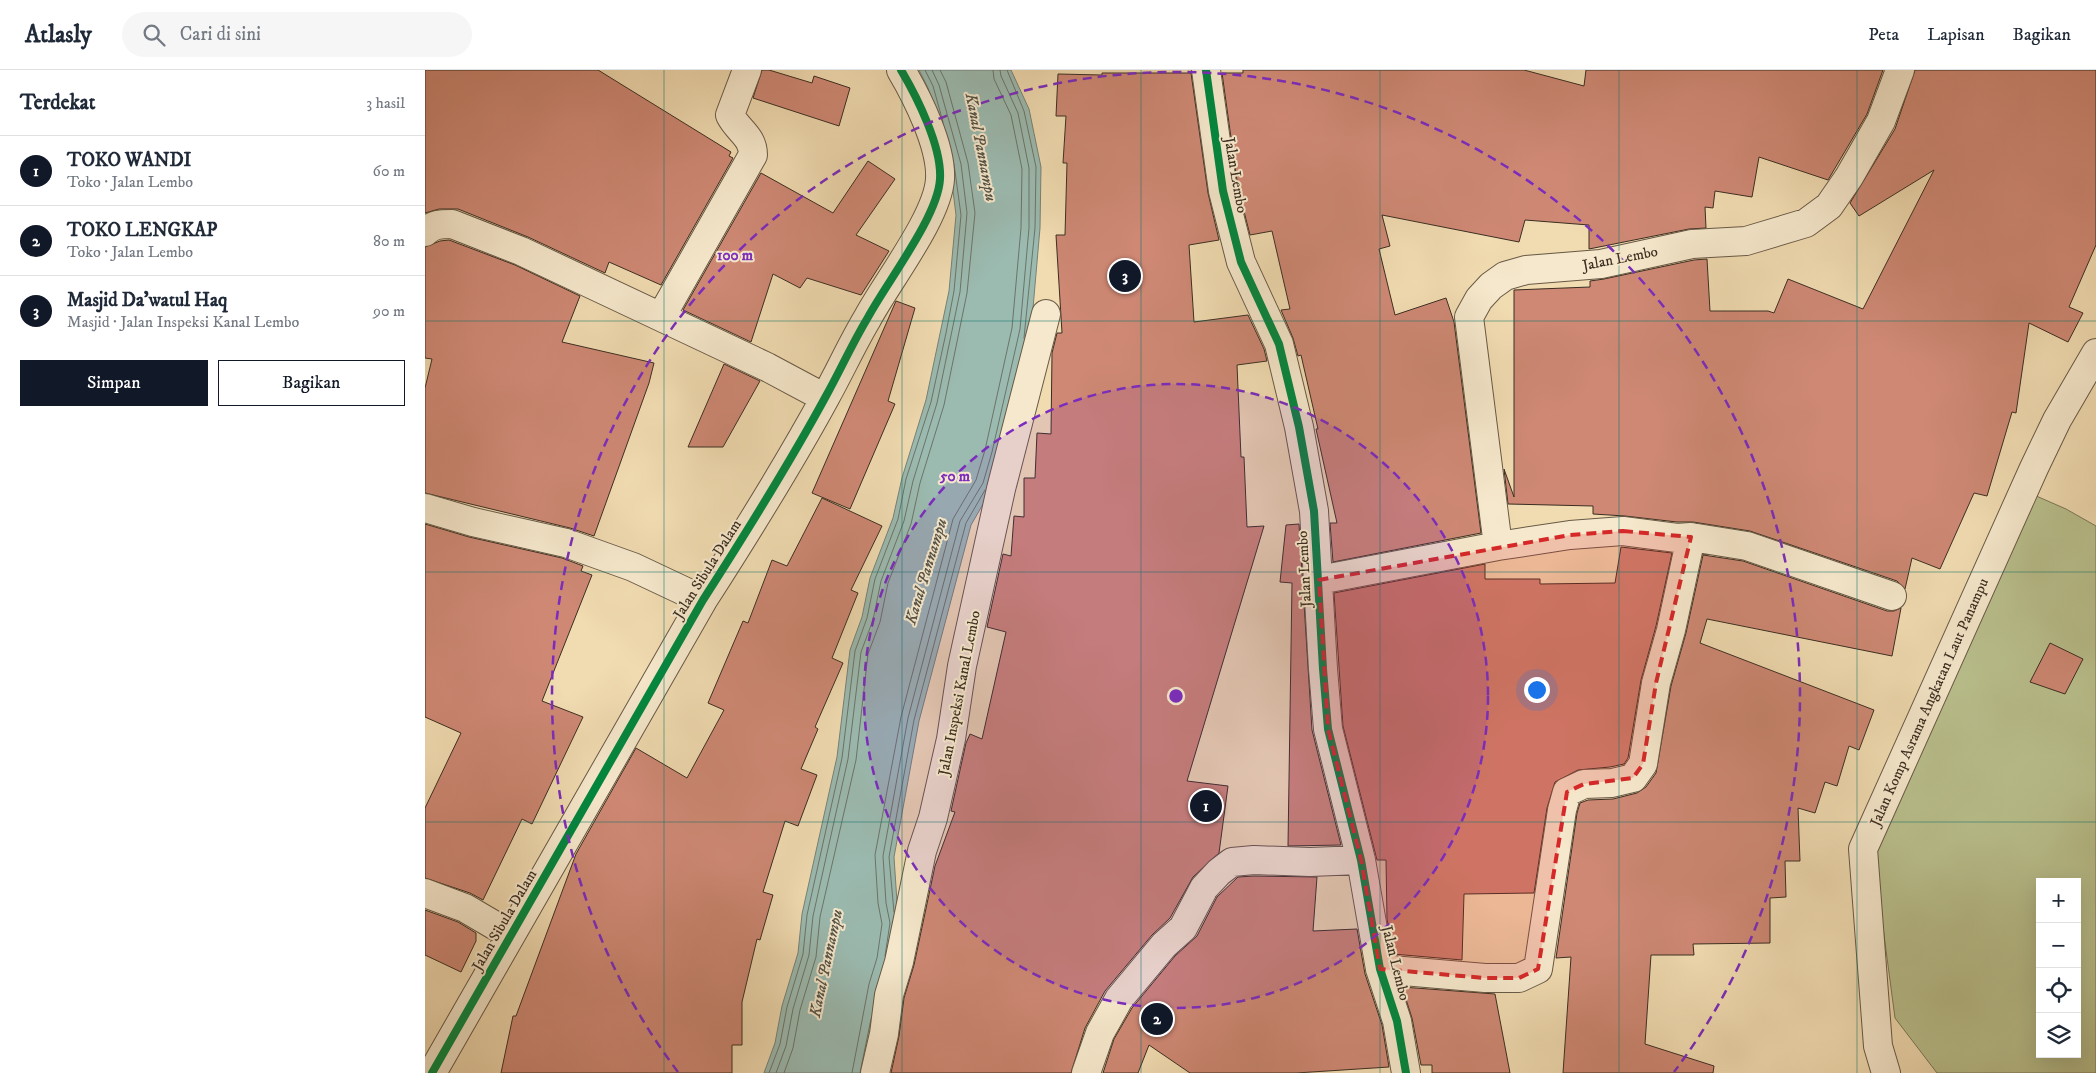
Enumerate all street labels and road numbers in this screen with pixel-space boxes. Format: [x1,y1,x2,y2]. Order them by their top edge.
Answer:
street label: Jalan Lembo [1219,134,1252,214]
street label: Jalan Lembo [1579,242,1659,276]
street label: Jalan Sibula Dalam [668,516,746,624]
street label: Jalan Lembo [1293,530,1316,610]
street label: Jalan Komp Asrama Angkatan Laut Panampu [1865,575,1993,831]
street label: Jalan Inspeksi Kanal Lembo [934,609,985,779]
street label: Jalan Sibula Dalam [467,866,541,976]
street label: Jalan Lembo [1377,922,1414,1003]

